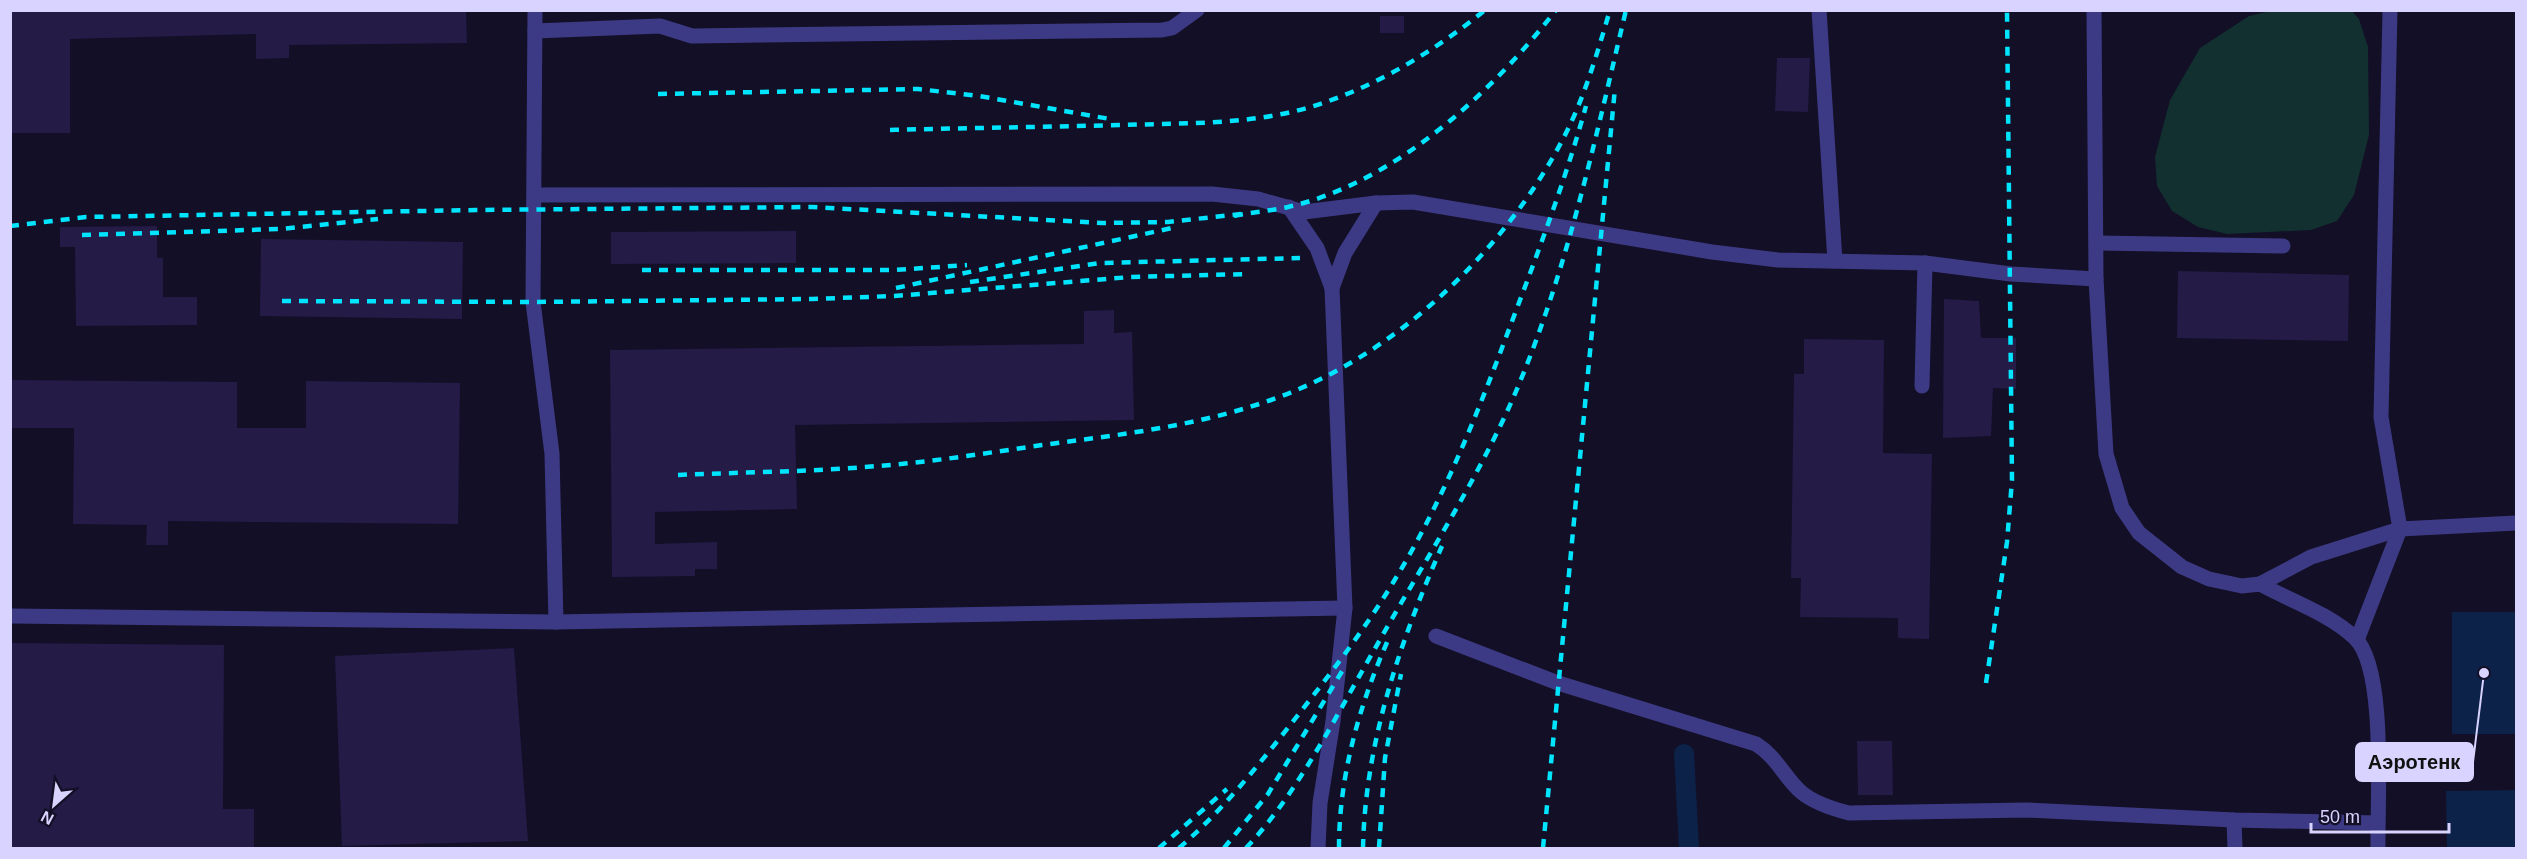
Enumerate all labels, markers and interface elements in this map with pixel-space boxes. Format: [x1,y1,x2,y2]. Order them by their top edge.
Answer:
callout: Аэротенк [2356,743,2473,781]
text: Аэротенк [2368,751,2461,773]
north arrow [24,775,84,835]
scale bar [2311,796,2449,834]
text: 50 m [2320,807,2360,827]
text: N [38,808,56,828]

